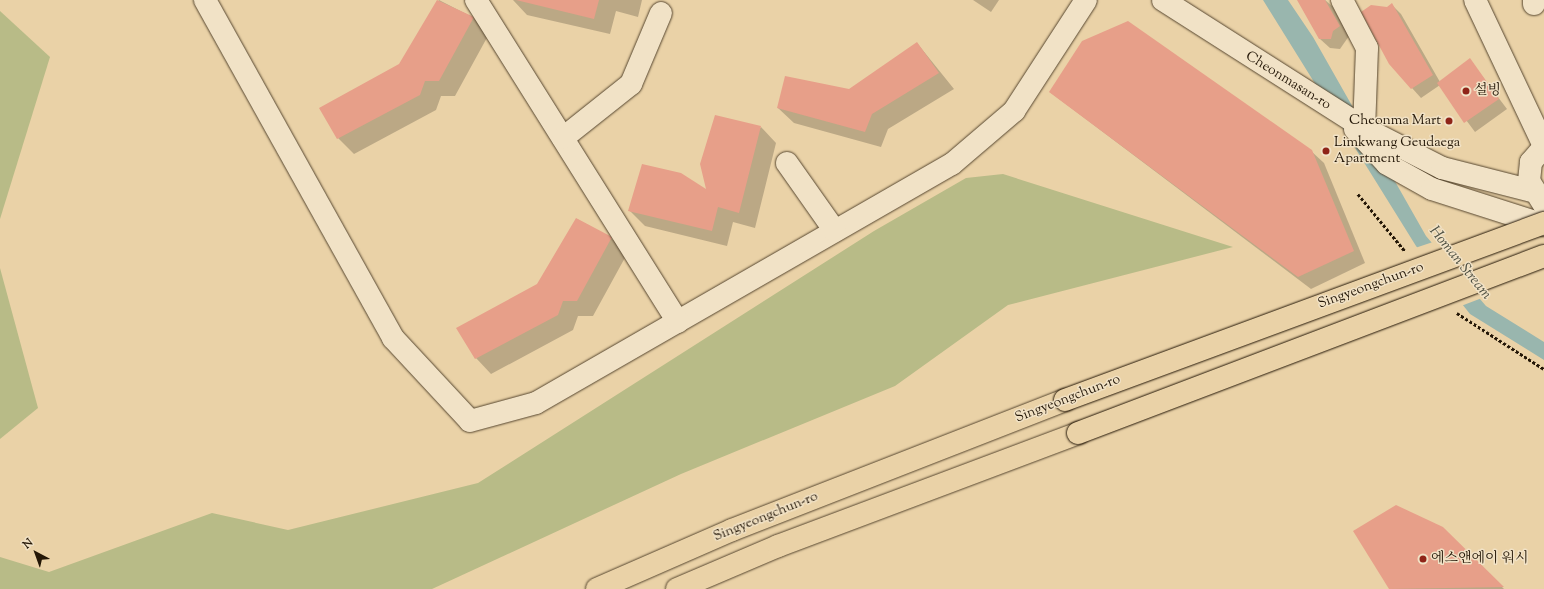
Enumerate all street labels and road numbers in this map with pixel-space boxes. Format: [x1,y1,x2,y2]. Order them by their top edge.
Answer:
street label: Cheonmasan-ro [1242,48,1334,114]
street label: Singyeongchun-ro [1316,259,1426,313]
street label: Singyeongchun-ro [1013,371,1123,427]
street label: Singyeongchun-ro [711,488,821,546]

